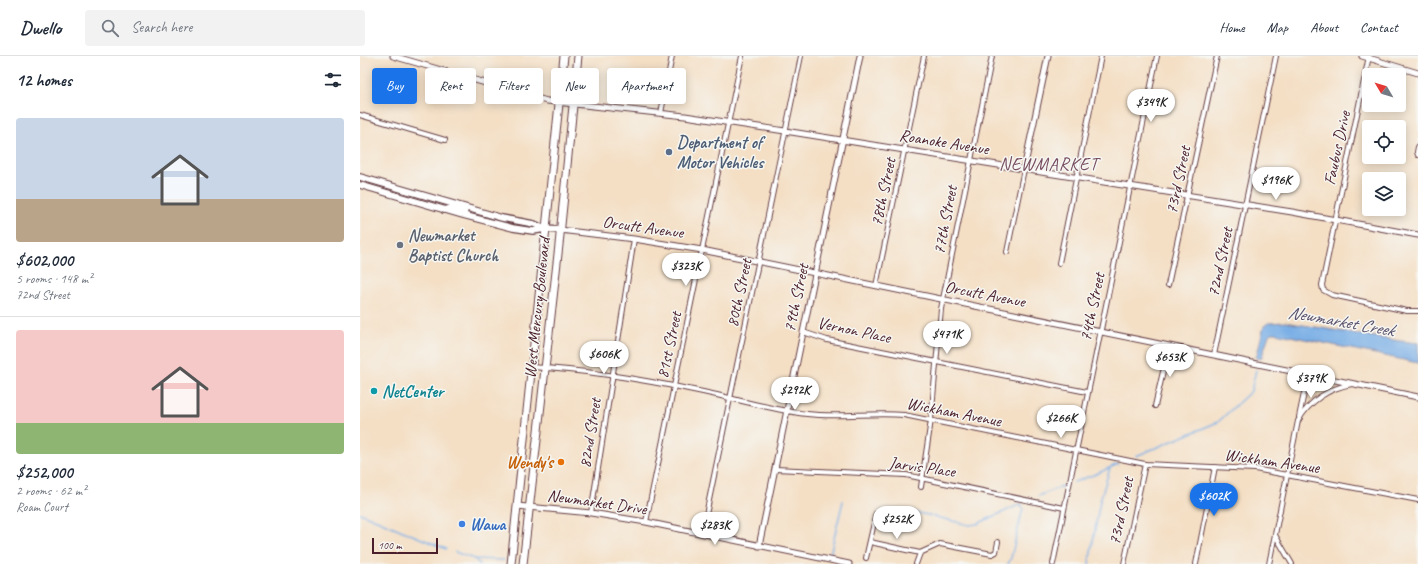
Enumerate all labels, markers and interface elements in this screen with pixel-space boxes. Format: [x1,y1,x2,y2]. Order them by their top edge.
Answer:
search box [85,10,365,46]
text: Dwello [20,16,61,40]
icon: search [99,17,121,39]
text: Search here [131,18,192,37]
text: Home [1219,19,1245,36]
text: Map [1267,19,1288,36]
text: About [1310,19,1338,36]
text: Contact [1360,19,1398,36]
chip: Buy [372,68,417,104]
chip: Rent [425,68,476,104]
chip: Filters [484,68,543,104]
chip: New [551,68,599,104]
chip: Apartment [607,68,686,104]
north arrow [1362,68,1406,112]
map controls [1362,68,1406,216]
icon: filters [322,69,344,91]
text: 12 homes [16,70,72,91]
pin: $349K [1123,89,1179,123]
text: $349K [1136,94,1166,110]
street label: Faubus Drive [1319,108,1355,187]
button: locate [1362,120,1406,164]
street label: Roanoke Avenue [898,125,992,160]
place label: Department of Motor Vehicles [677,132,766,173]
street label: 73rd Street [1161,142,1196,216]
icon: home [144,144,216,216]
marker: Department of Motor Vehicles [664,147,674,157]
district label: NEWMARKET [999,153,1102,175]
street label: 78th Street [866,154,901,228]
pin: $196K [1248,167,1304,201]
text: $196K [1261,172,1291,188]
button: layers [1362,172,1406,216]
street label: 77th Street [928,182,962,256]
street label: Orcutt Avenue [601,211,686,243]
street label: 72nd Street [1202,223,1238,299]
place label: Newmarket Baptist Church [408,225,499,266]
street label: West Mercury Boulevard [519,234,555,379]
marker: Newmarket Baptist Church [395,240,405,250]
text: $602,000 [16,250,73,271]
pin: $323K [658,253,714,287]
street label: 80th Street [722,255,757,329]
text: $323K [671,258,701,274]
street label: 79th Street [779,260,814,334]
street label: 74th Street [1075,269,1110,343]
text: 5 rooms · 148 m² [16,271,92,287]
street label: Orcutt Avenue [943,276,1028,312]
text: 72nd Street [16,287,70,303]
water label: Newmarket Creek [1286,301,1399,342]
street label: 81st Street [652,307,687,380]
street label: Vernon Place [815,312,894,348]
pin: $471K [919,321,975,355]
text: $471K [932,326,962,342]
pin: $606K [576,341,632,375]
pin: $653K [1142,344,1198,378]
text: $606K [589,346,619,362]
text: $653K [1155,349,1185,365]
icon: home [144,356,216,428]
pin: $379K [1283,365,1339,399]
text: $379K [1296,370,1326,386]
pin: $292K [767,377,823,411]
place label: NetCenter [382,381,445,402]
text: $292K [780,382,810,398]
marker: NetCenter [369,386,379,396]
street label: Wickham Avenue [905,393,1004,432]
street label: 82nd Street [574,394,606,469]
pin: $266K [1033,405,1089,439]
text: $266K [1046,410,1076,426]
street label: Wickham Avenue [1223,444,1322,478]
place label: Wendy's [507,452,555,473]
street label: Jarvis Place [887,452,958,482]
marker: Wendy's [556,457,566,467]
text: $252,000 [16,462,73,483]
street label: 73rd Street [1104,473,1139,547]
text: 2 rooms · 62 m² [16,483,86,499]
pin: $602K [1186,483,1242,517]
street label: Newmarket Drive [546,485,649,520]
text: $602K [1199,488,1229,504]
text: Roam Court [16,499,68,515]
pin: $252K [869,506,925,540]
text: $252K [882,511,912,527]
pin: $283K [687,512,743,546]
place label: Wawa [470,514,507,535]
text: $283K [700,517,730,533]
marker: Wawa [457,519,467,529]
scale bar [372,536,438,555]
text: 100 m [378,538,402,552]

